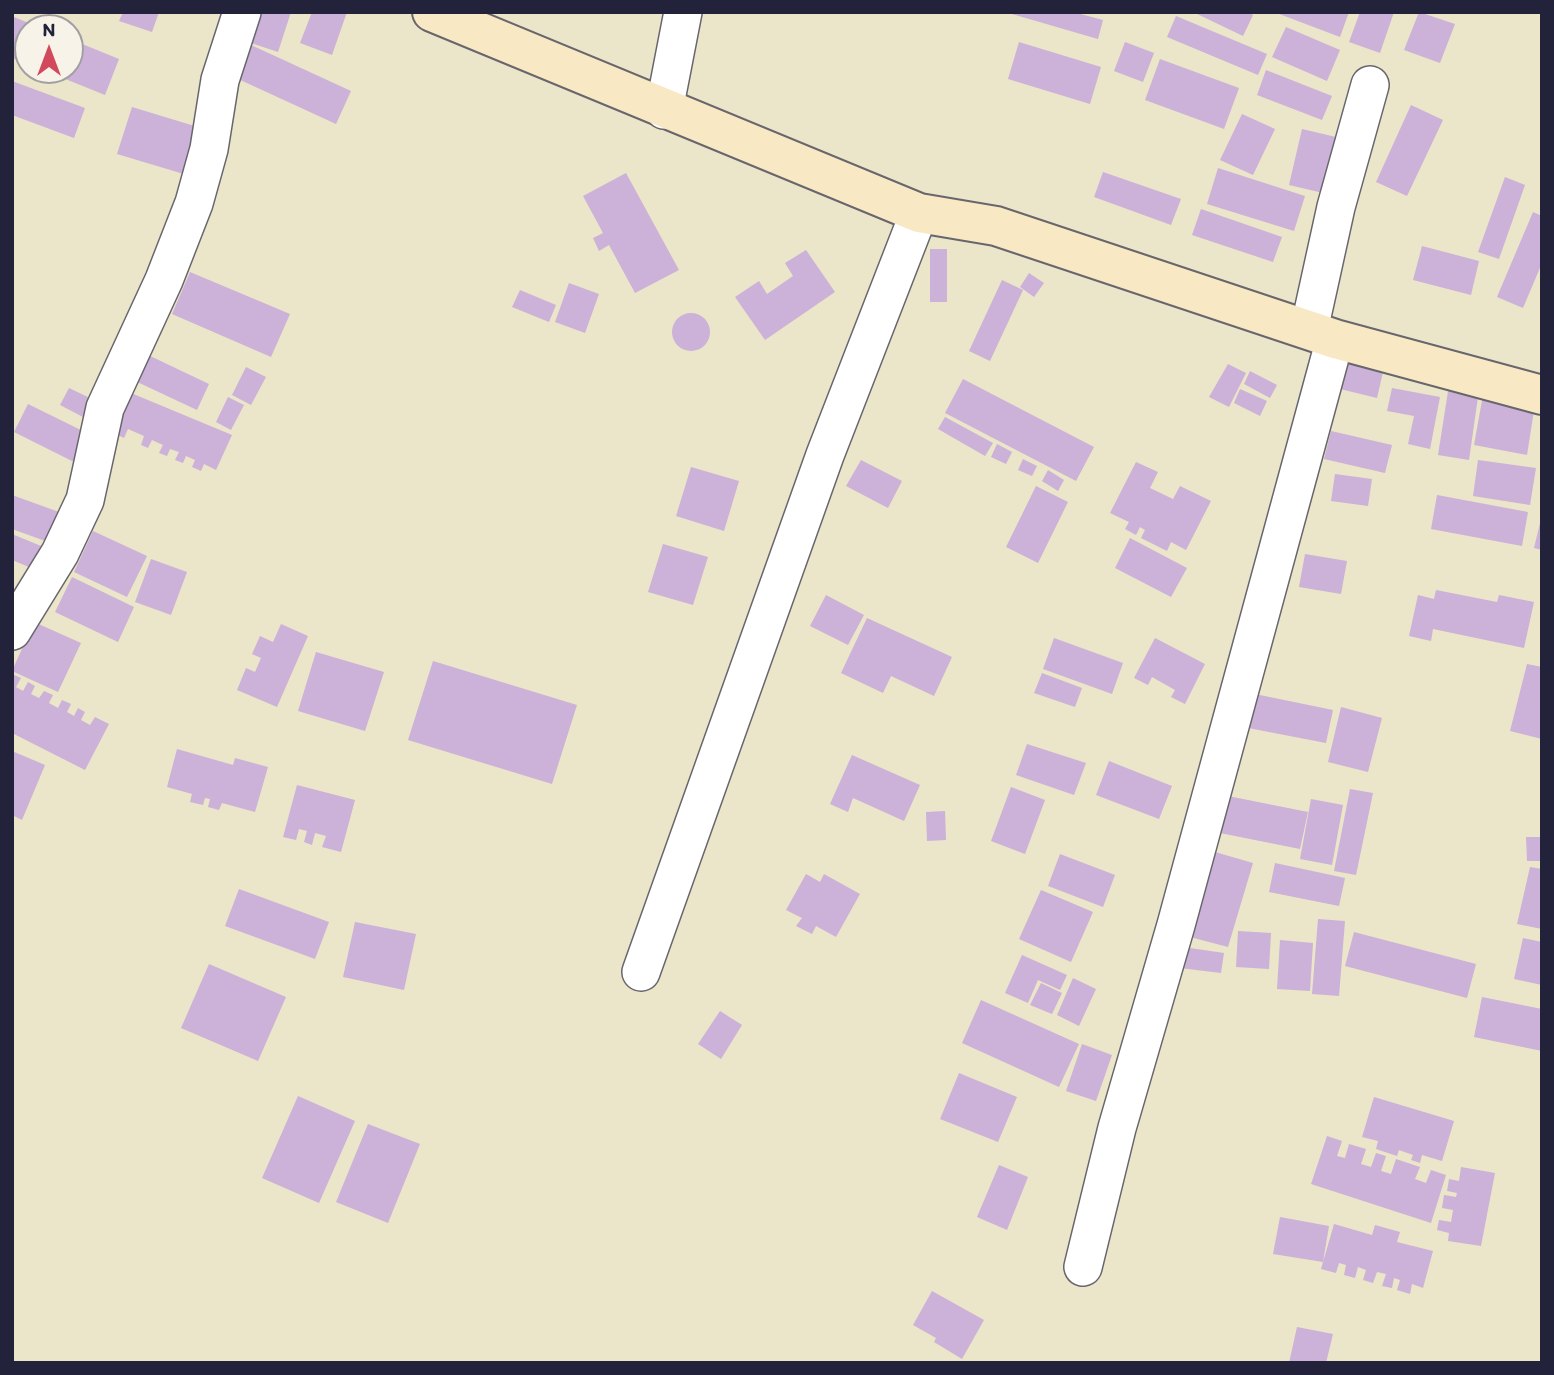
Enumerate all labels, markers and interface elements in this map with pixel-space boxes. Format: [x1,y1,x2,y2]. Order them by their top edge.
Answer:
north arrow [14,14,84,84]
text: N [43,18,55,41]

